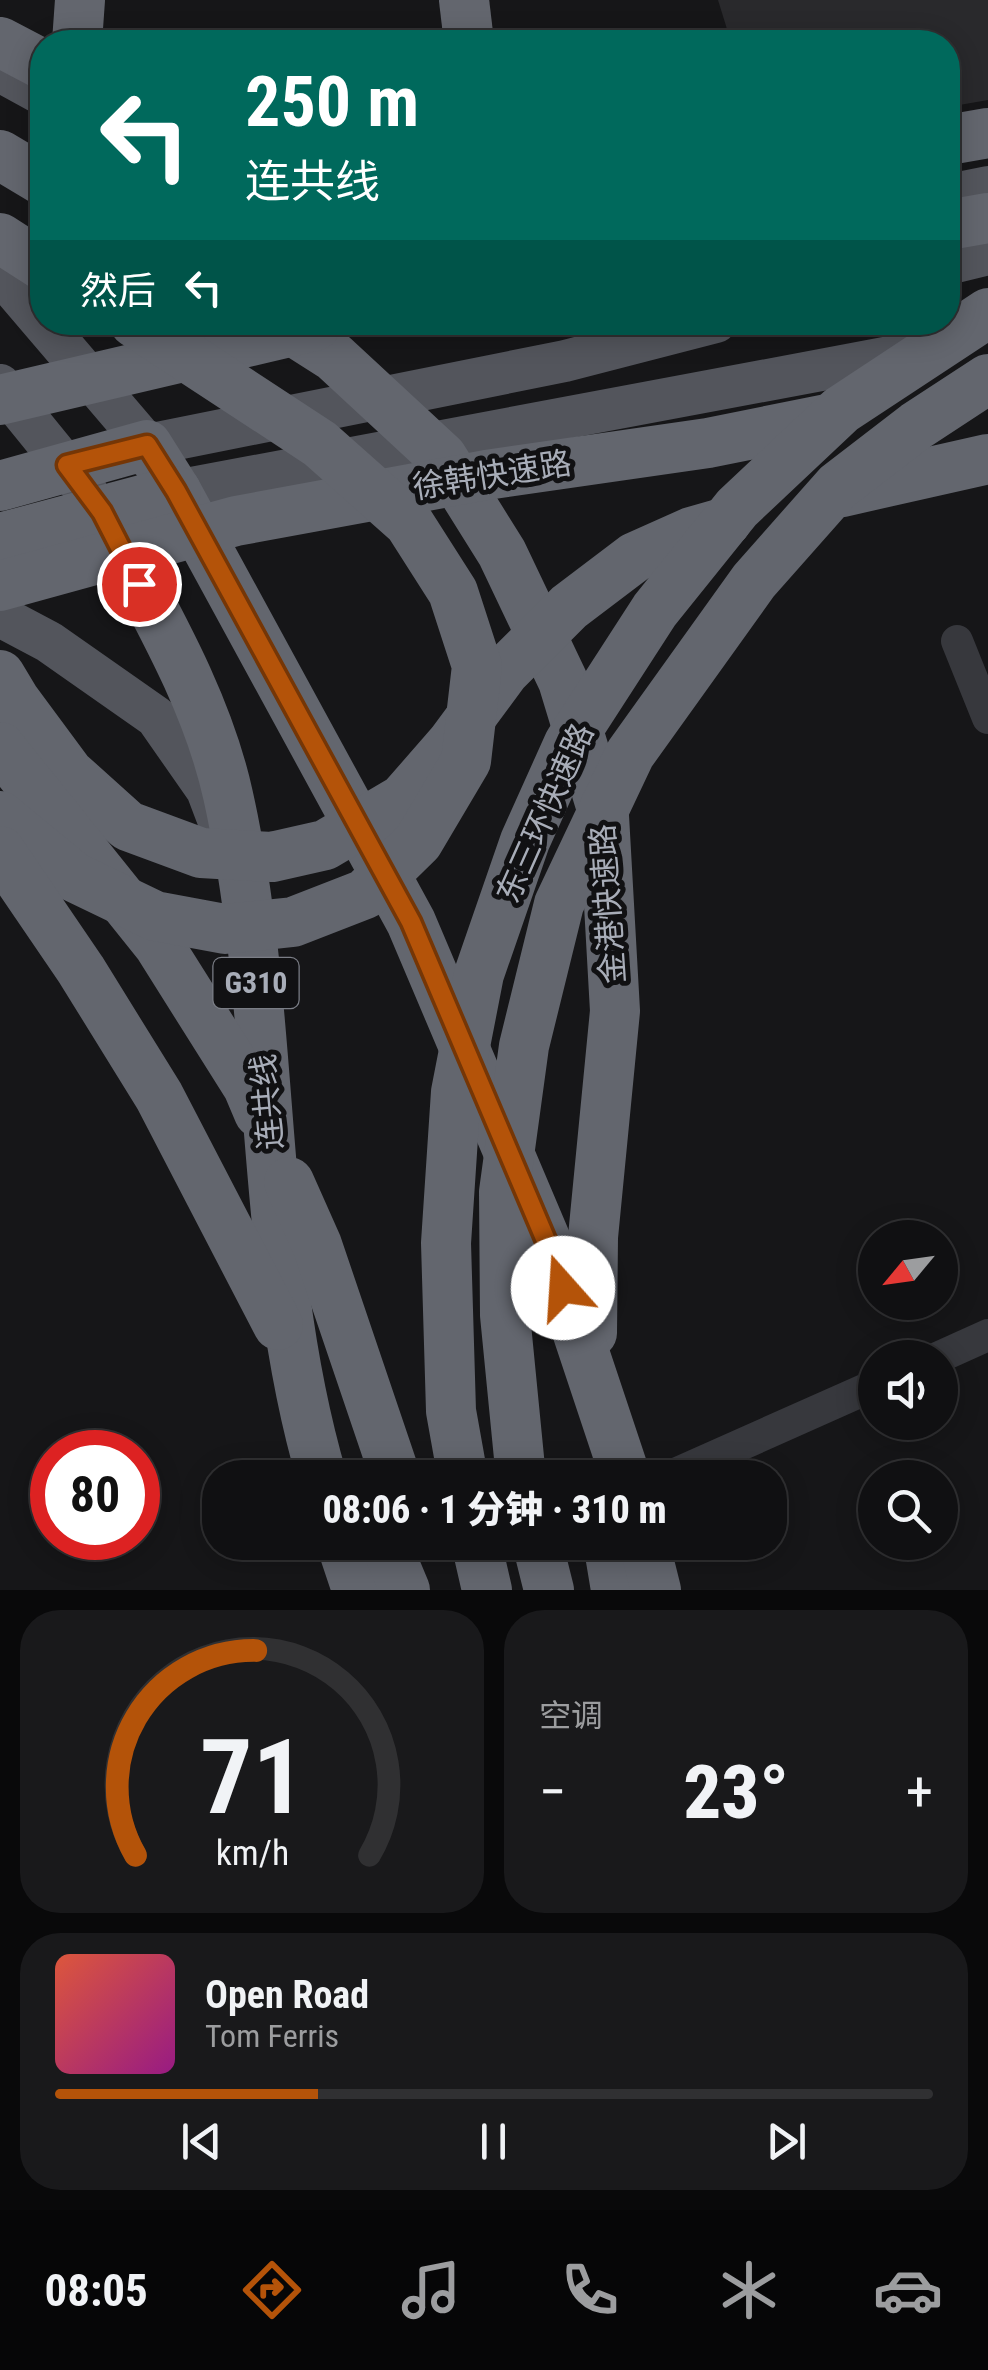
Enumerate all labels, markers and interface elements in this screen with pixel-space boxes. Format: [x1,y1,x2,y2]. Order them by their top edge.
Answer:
text: 250 m [245,61,419,143]
icon: left [80,70,210,200]
text: 连共线 [245,155,380,208]
icon: left [176,260,231,315]
text: 然后 [80,269,156,313]
street label: 徐韩快速路 [410,444,574,506]
pin [97,542,182,627]
icon: arrive [112,557,167,612]
street label: 东三环快速路 [489,718,601,908]
street label: 金港快速路 [583,823,633,985]
road number: G310 [214,958,298,1008]
street label: 连共线 [244,1053,290,1151]
north arrow [858,1220,958,1320]
map controls [858,1220,958,1560]
position arrow [511,1236,615,1340]
button: sound [858,1340,958,1440]
speed limit sign: 80 [30,1430,160,1560]
button: search [858,1460,958,1560]
text: 08:06 · 1 分钟 · 310 m [322,1488,667,1532]
text: 空调 [539,1697,603,1735]
text: 71 [199,1717,305,1838]
text: 23° [683,1748,789,1836]
text: − [539,1760,567,1824]
text: + [906,1760,933,1824]
text: km/h [215,1832,289,1874]
text: Open Road [205,1973,369,2017]
text: Tom Ferris [205,2017,339,2055]
icon: previous [174,2114,229,2169]
icon: pause [466,2114,521,2169]
icon: next [759,2114,814,2169]
icon: directions [237,2255,307,2325]
icon: music [396,2255,466,2325]
icon: phone [555,2255,625,2325]
icon: climate [714,2255,784,2325]
icon: car [873,2255,943,2325]
text: 08:05 [45,2264,148,2317]

